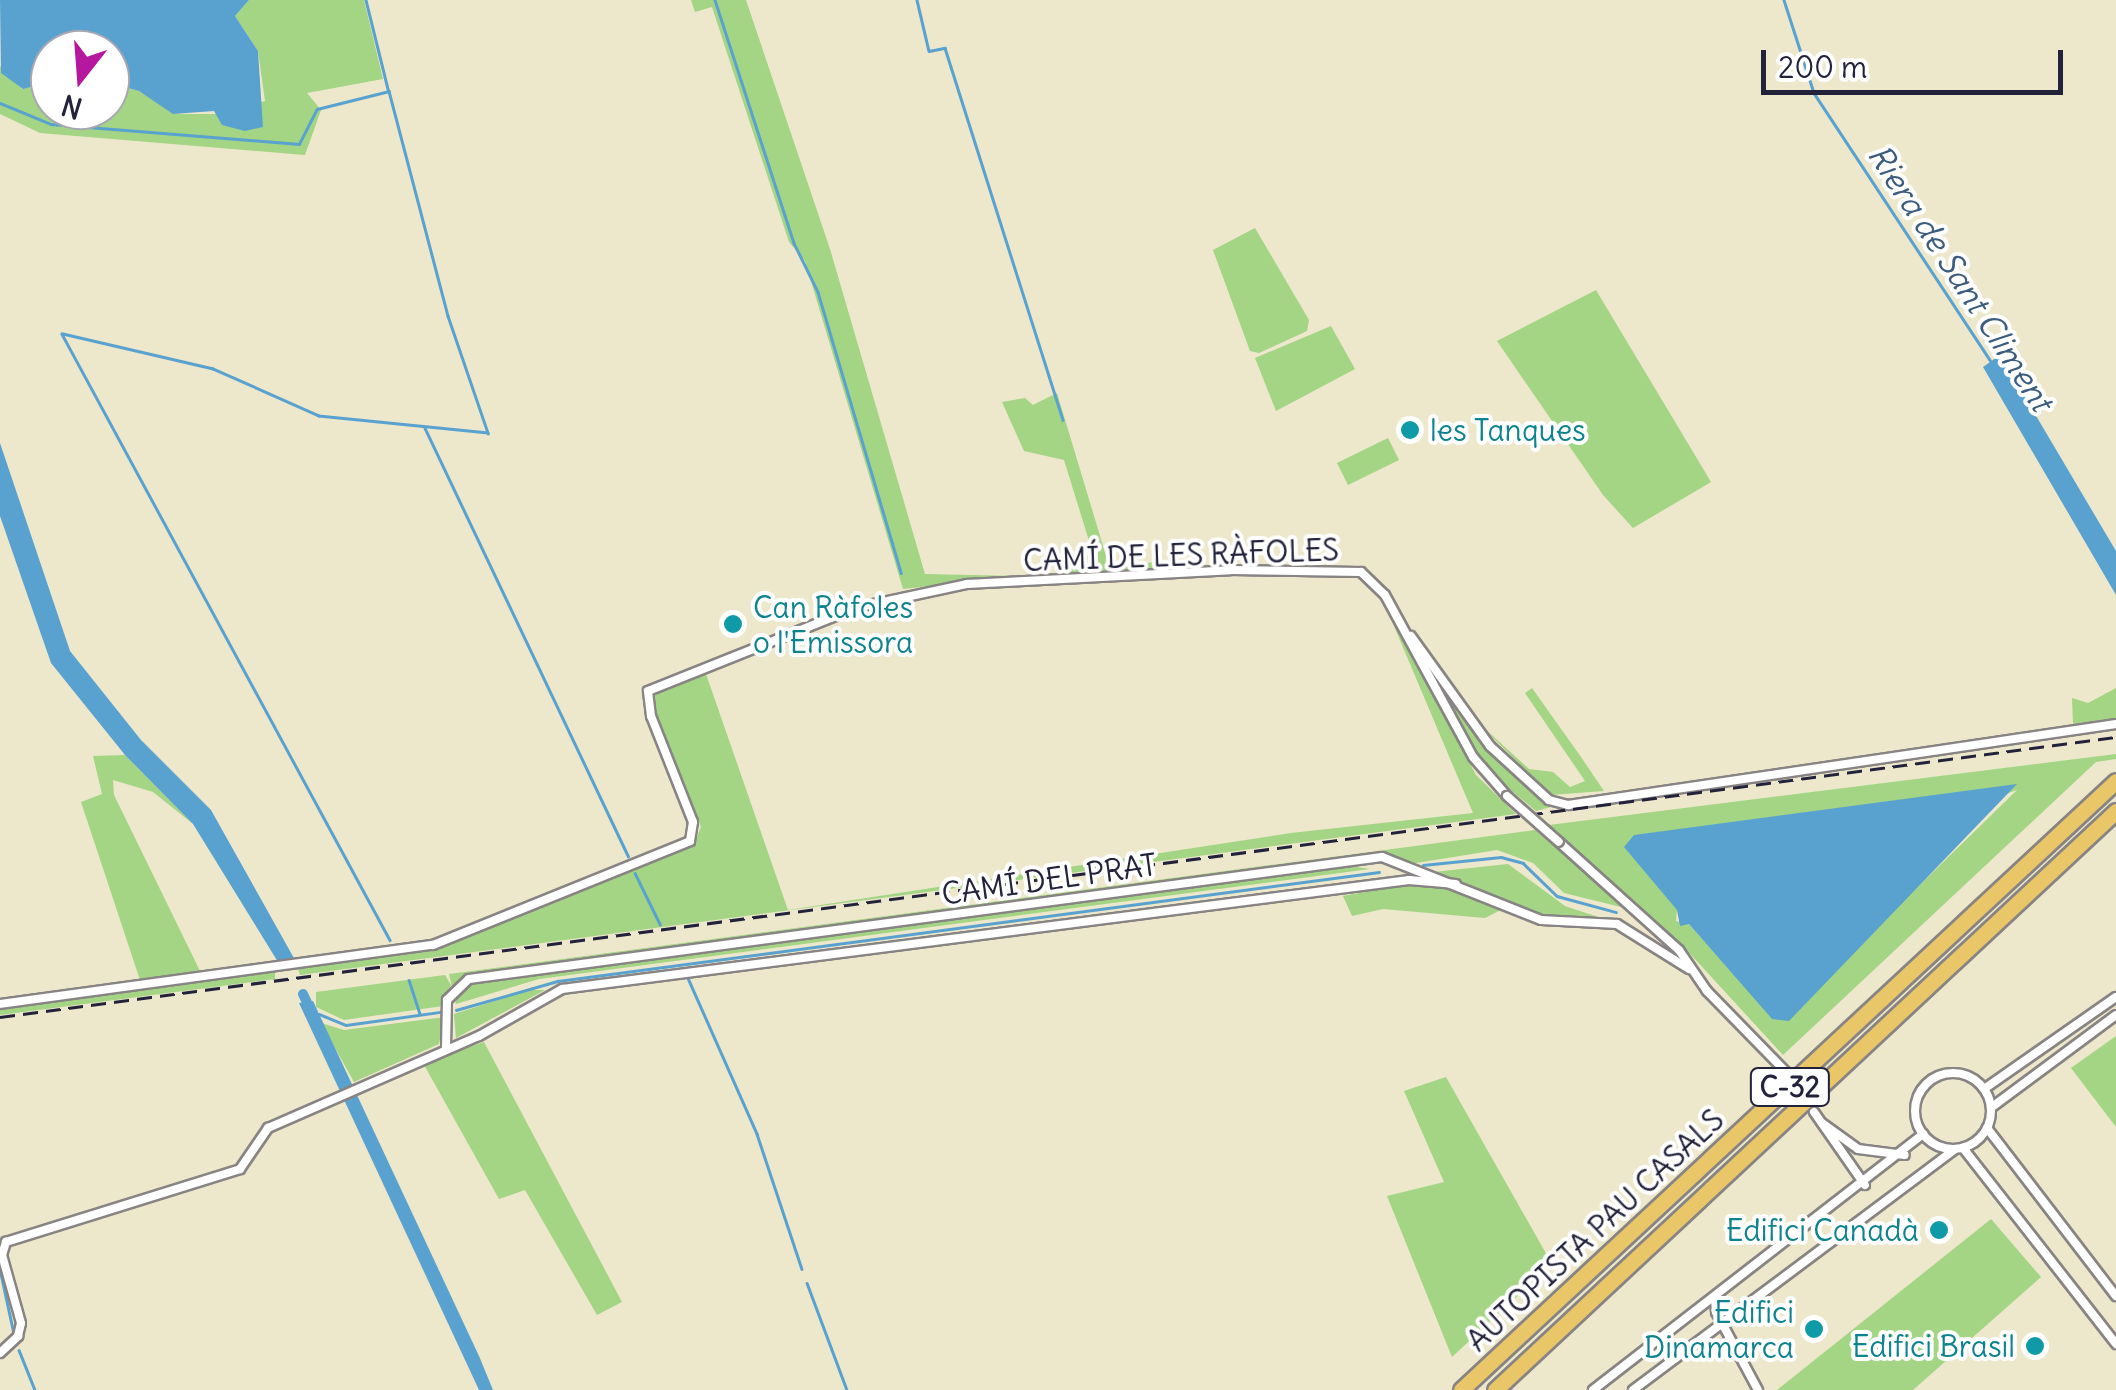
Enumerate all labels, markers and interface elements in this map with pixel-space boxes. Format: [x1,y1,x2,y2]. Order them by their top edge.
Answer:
north arrow [30,30,130,130]
scale bar [1766,30,2068,92]
text: 200 m [1778,48,1867,86]
text: N [57,87,86,127]
water label: Riera de Sant Climent [1860,138,2060,418]
place label: les Tanques [1430,412,1586,448]
marker: les Tanques [1399,419,1421,441]
street label: CAMÍ DE LES RÀFOLES [1022,531,1340,579]
place label: Can Ràfoles o l'Emissora [753,589,913,660]
marker: Can Ràfoles o l'Emissora [722,613,744,635]
street label: CAMÍ DEL PRAT [939,846,1159,912]
road number: C-32 [1748,1064,1832,1110]
street label: AUTOPISTA PAU CASALS [1459,1102,1731,1358]
place label: Edifici Canadà [1726,1212,1919,1248]
marker: Edifici Canadà [1928,1219,1950,1241]
place label: Edifici Dinamarca [1644,1294,1794,1364]
marker: Edifici Dinamarca [1803,1318,1825,1340]
place label: Edifici Brasil [1852,1328,2015,1364]
marker: Edifici Brasil [2024,1335,2046,1357]

